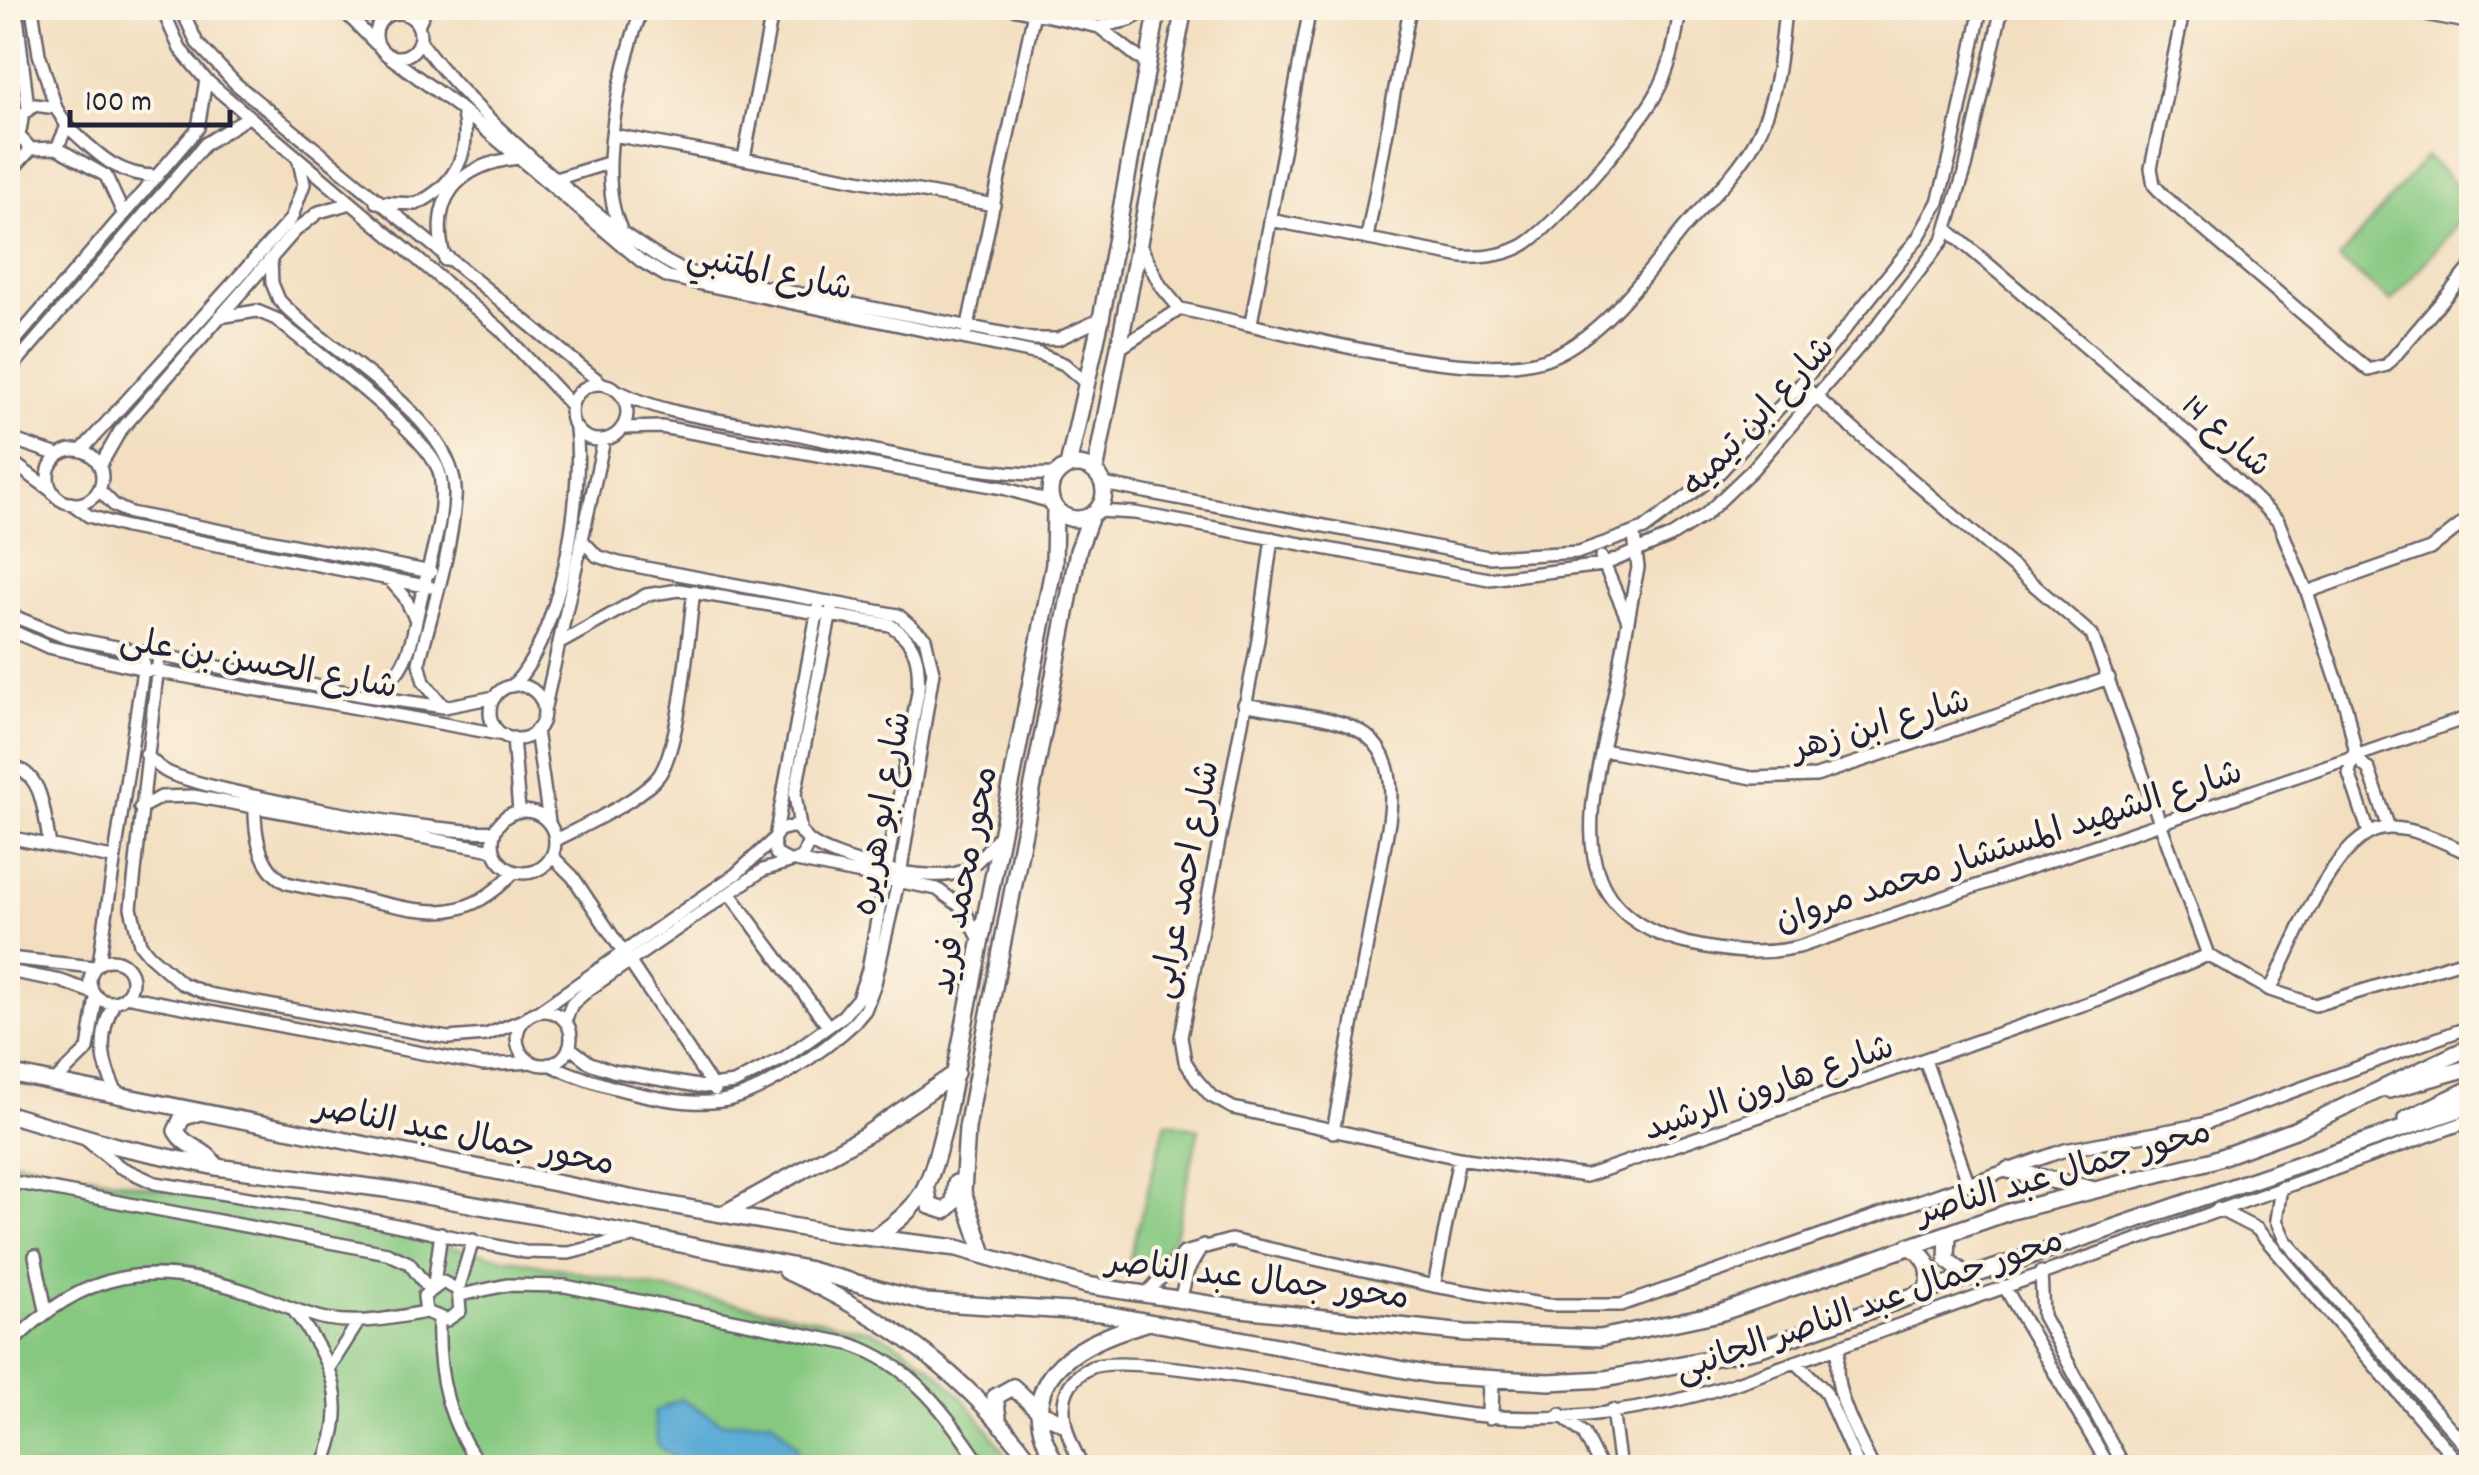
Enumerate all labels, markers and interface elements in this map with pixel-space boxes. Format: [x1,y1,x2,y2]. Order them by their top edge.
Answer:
scale bar [70,65,230,127]
text: 100 m [85,83,152,126]
street label: شارع المتنبي [682,233,856,318]
street label: شارع ابن تيميه [1673,326,1849,510]
street label: شارع 14 [2169,384,2281,492]
street label: شارع الحسن بن على [116,617,401,715]
street label: شارع ابن زهر [1783,678,1977,778]
street label: شارع ابو هريره [842,708,928,920]
street label: شارع الشهيد المستشار محمد مروان [1769,749,2250,948]
street label: شارع احمد عرابى [1140,757,1236,1003]
street label: محور محمد فريد [920,762,1014,1000]
street label: شارع هارون الرشيد [1637,1024,1902,1157]
street label: محور جمال عبد الناصر [307,1084,618,1191]
street label: محور جمال عبد الناصر [1908,1109,2218,1242]
street label: محور جمال عبد الناصر الجانبى [1668,1218,2071,1398]
street label: محور جمال عبد الناصر [1100,1238,1412,1325]

